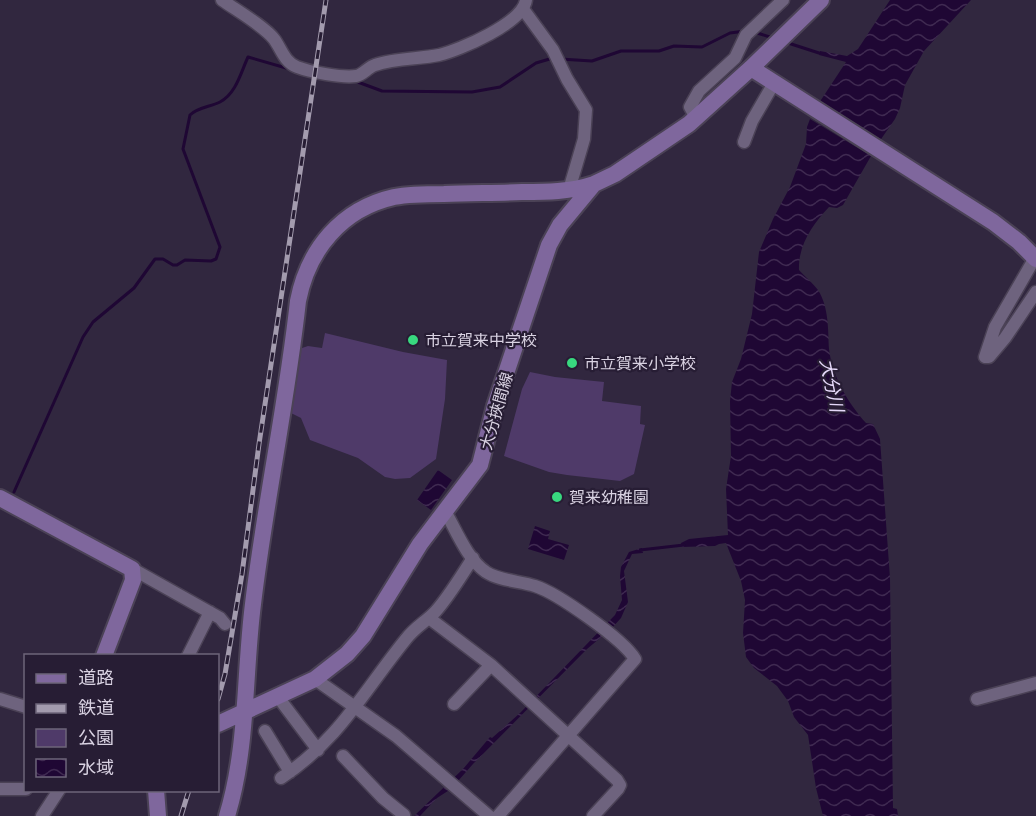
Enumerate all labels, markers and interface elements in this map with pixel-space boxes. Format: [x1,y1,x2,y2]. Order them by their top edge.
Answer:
place label: 市立賀来中学校 [425,329,537,351]
marker: 市立賀来中学校 [406,333,420,347]
place label: 市立賀来小学校 [584,352,696,374]
marker: 市立賀来小学校 [565,356,579,370]
water label: 大分川 [814,356,850,416]
street label: 大分挾間線 [474,370,518,452]
place label: 賀来幼稚園 [569,486,649,508]
marker: 賀来幼稚園 [550,490,564,504]
legend [24,654,219,792]
text: 道路 [78,665,114,690]
text: 鉄道 [78,695,114,720]
text: 公園 [78,725,114,750]
text: 水域 [78,755,114,780]

